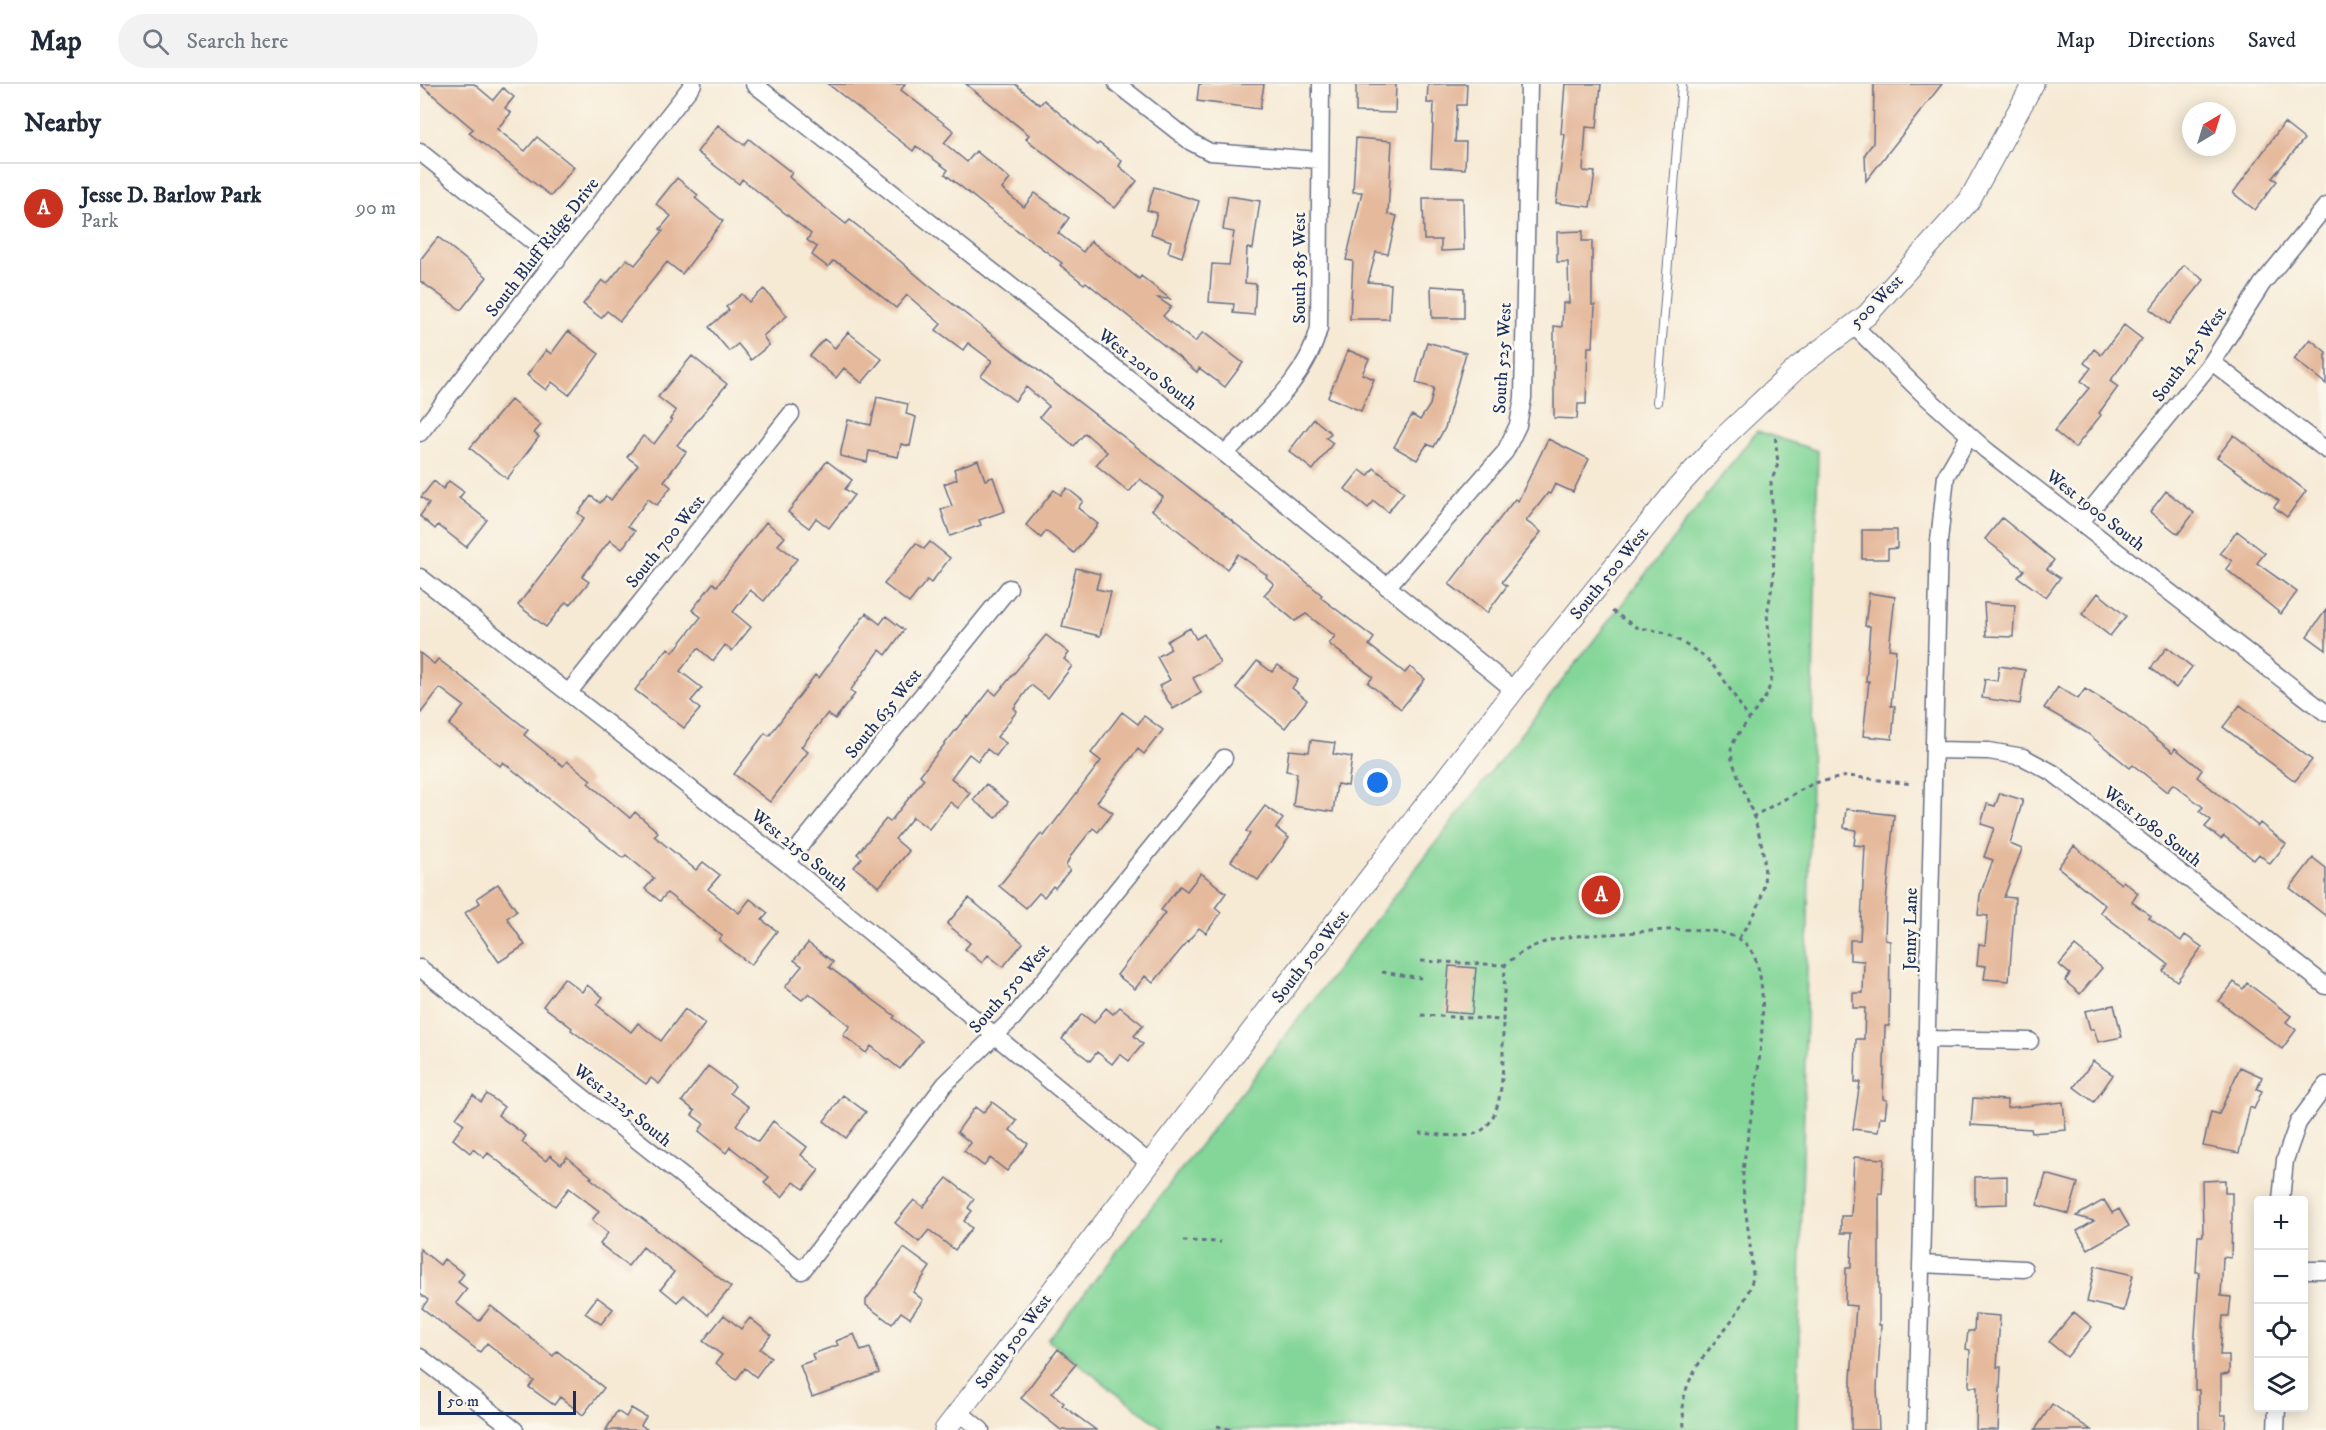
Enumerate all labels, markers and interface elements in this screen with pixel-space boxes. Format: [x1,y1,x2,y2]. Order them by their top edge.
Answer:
search box [118,14,538,68]
text: Map [30,24,82,59]
icon: search [139,25,172,58]
text: Search here [187,28,288,55]
text: Map [2056,28,2095,54]
text: Directions [2128,28,2215,54]
text: Saved [2248,28,2296,54]
north arrow [2182,102,2236,156]
text: Nearby [24,107,101,140]
street label: South Bluff Ridge Drive [482,173,604,322]
text: Jesse D. Barlow Park [81,182,261,209]
text: A [37,196,50,221]
text: 90 m [356,196,396,221]
text: Park [81,209,118,234]
street label: South 585 West [1289,212,1311,324]
street label: 500 West [1845,270,1908,333]
street label: South 525 West [1489,302,1517,414]
street label: South 425 West [2148,302,2232,407]
street label: West 2010 South [1093,324,1202,416]
street label: West 1900 South [2041,465,2150,557]
street label: South 700 West [622,490,710,593]
street label: South 500 West [1566,523,1654,624]
street label: South 635 West [841,664,927,763]
your location [1363,768,1392,797]
street label: West 1980 South [2098,781,2206,872]
street label: West 2150 South [746,804,853,897]
pin: A [1582,872,1620,918]
street label: Jenny Lane [1899,887,1923,973]
street label: South 500 West [1267,905,1354,1008]
street label: South 550 West [965,939,1055,1038]
street label: West 2225 South [568,1059,676,1152]
map controls [2254,1196,2308,1412]
button: + [2254,1196,2308,1250]
button: − [2254,1250,2308,1304]
street label: South 500 West [971,1290,1057,1393]
button: locate [2254,1304,2308,1358]
button: layers [2254,1358,2308,1412]
scale bar [438,1388,576,1416]
text: 50 m [447,1391,479,1411]

